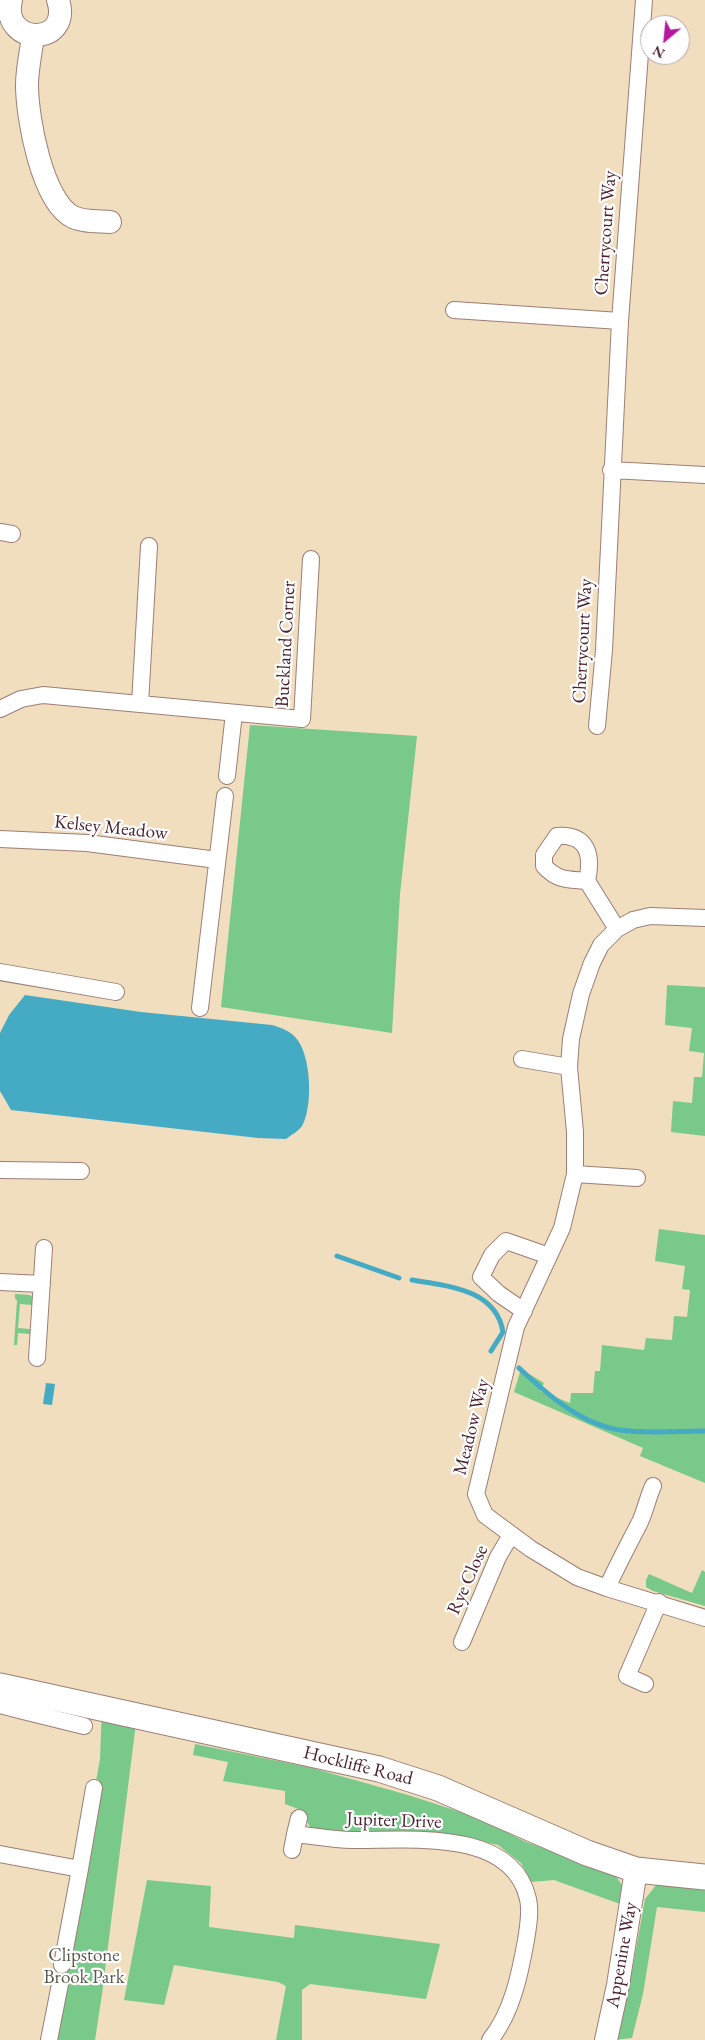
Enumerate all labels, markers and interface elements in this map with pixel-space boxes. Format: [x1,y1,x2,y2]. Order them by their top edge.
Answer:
north arrow [640,15,690,65]
text: N [649,42,668,63]
street label: Cherrycourt Way [590,170,622,296]
street label: Cherrycourt Way [568,578,598,704]
street label: Buckland Corner [271,580,301,708]
street label: Kelsey Meadow [53,811,169,845]
street label: Meadow Way [449,1376,495,1478]
street label: Rye Close [443,1542,493,1618]
street label: Hockliffe Road [301,1741,415,1791]
street label: Jupiter Drive [346,1808,442,1834]
street label: Appenine Way [601,1900,643,2010]
park label: Clipstone Brook Park [43,1945,125,1989]

